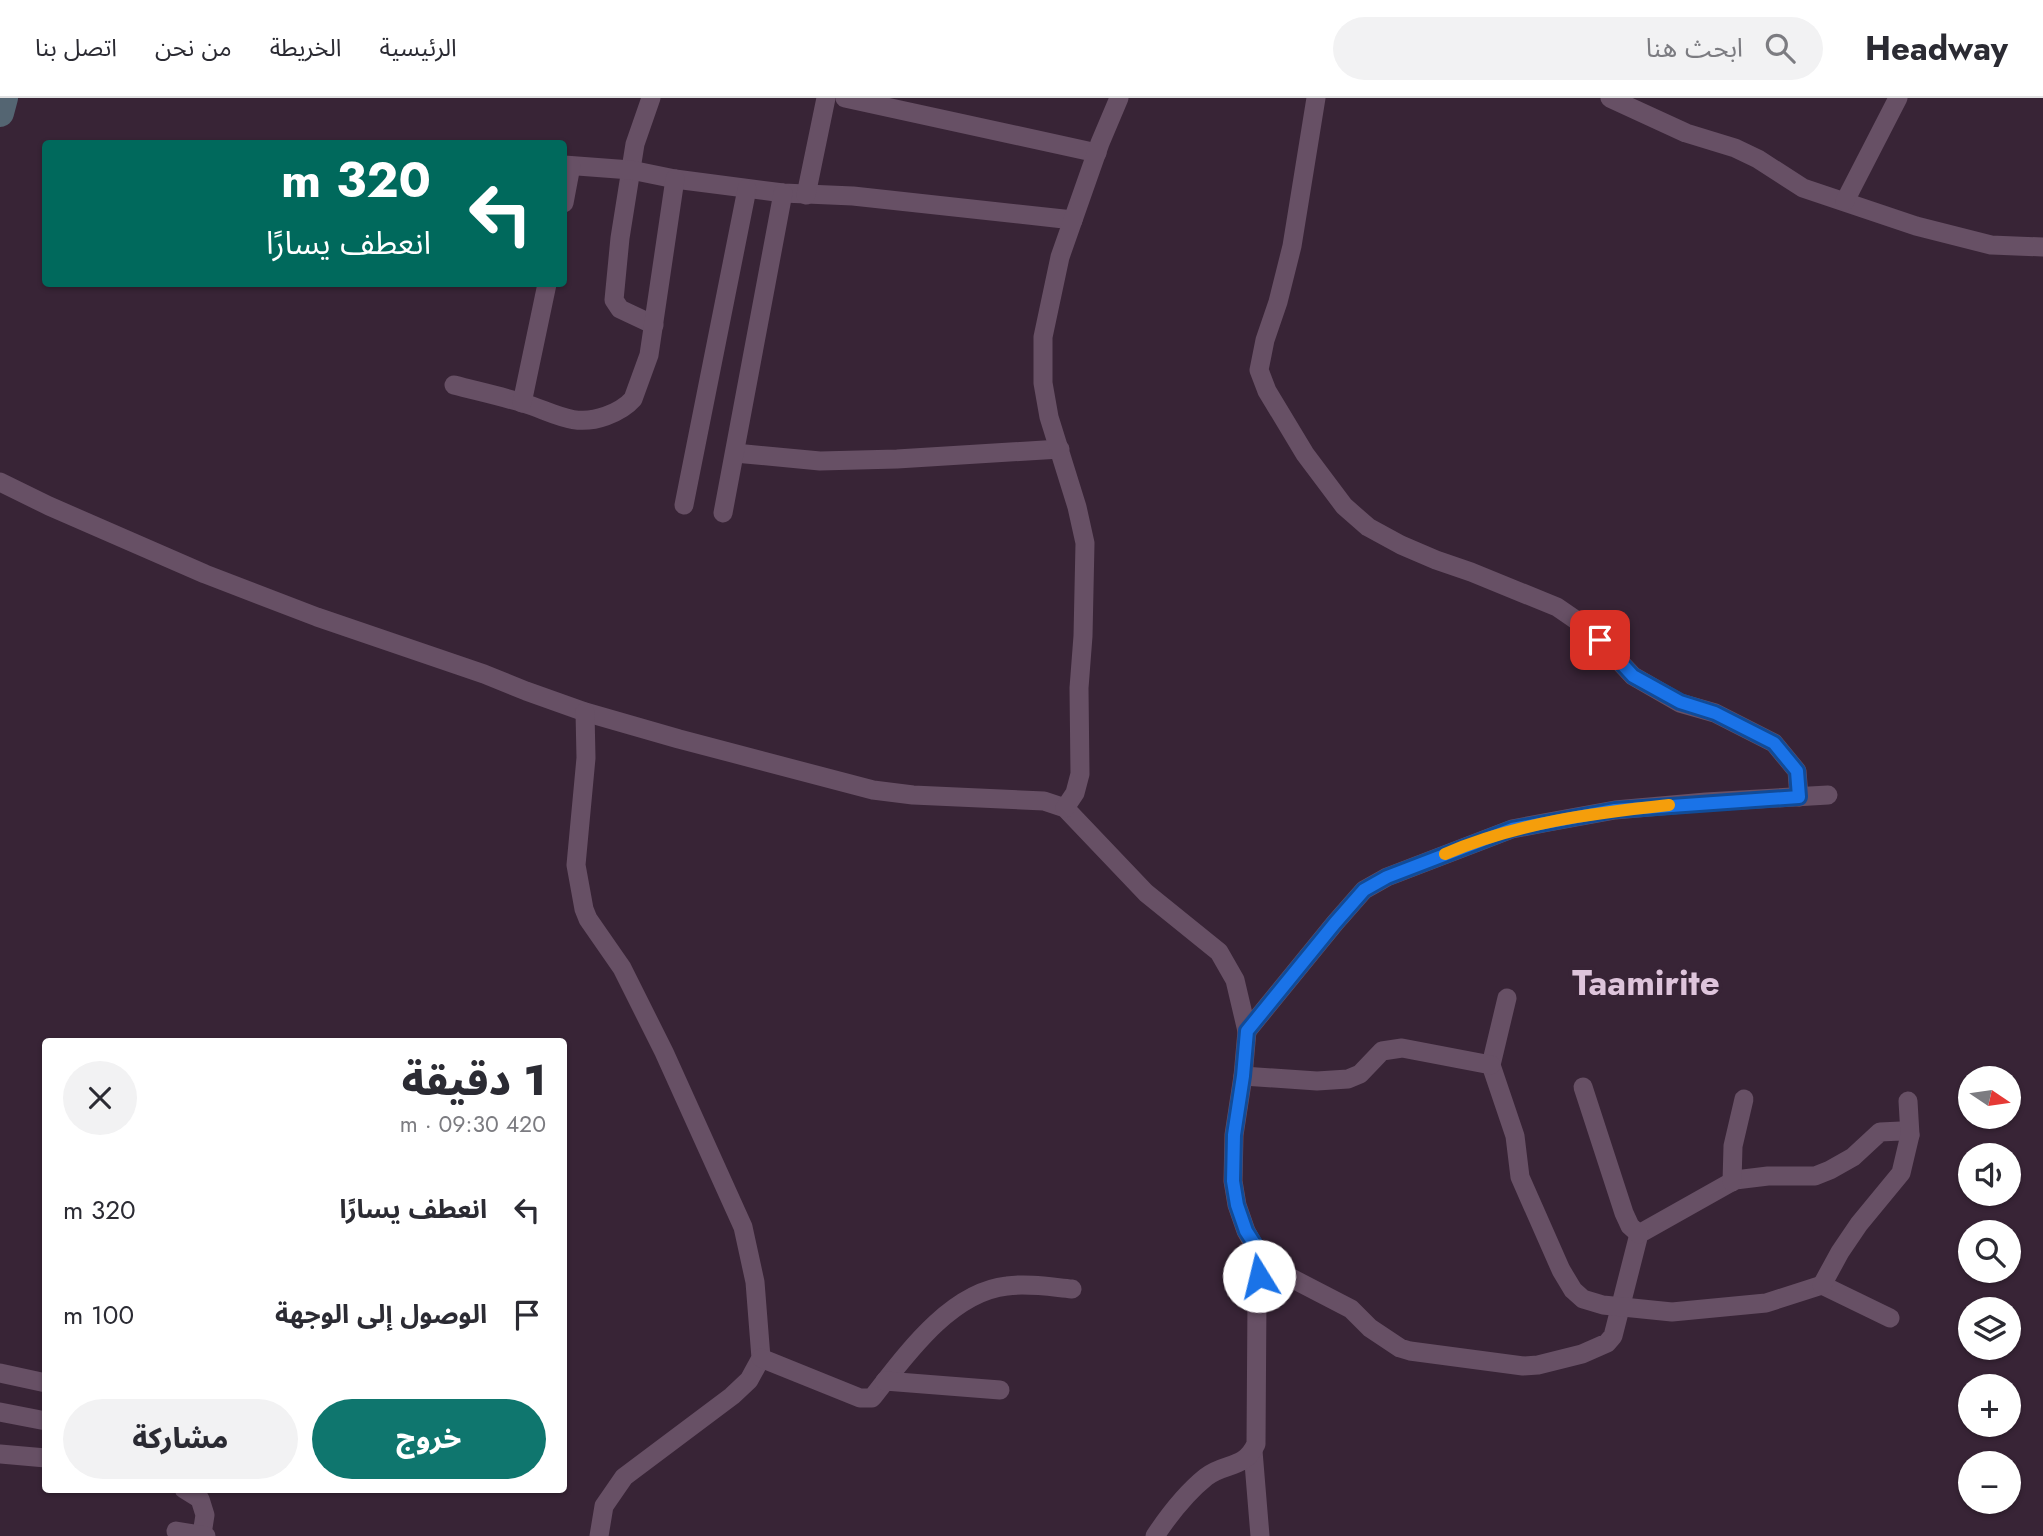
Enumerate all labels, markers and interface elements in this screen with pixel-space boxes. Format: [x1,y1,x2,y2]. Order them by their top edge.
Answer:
search box [1333,17,1823,80]
text: Headway [1865,25,2008,72]
text: ابحث هنا [1646,29,1743,67]
icon: search [1761,29,1799,67]
text: اتصل بنا [35,30,117,65]
text: من نحن [155,30,232,65]
text: الخريطة [270,30,342,65]
text: الرئيسية [380,30,457,65]
text: 320 m [281,145,431,215]
icon: left [455,168,546,259]
text: انعطف يسارًا [266,220,431,266]
pin [1570,610,1630,670]
icon: arrive [1581,621,1619,659]
district label: Taamirite [1572,958,1720,1008]
text: 1 دقيقة [402,1050,546,1111]
button: close [63,1061,137,1135]
north arrow [1958,1066,2021,1129]
map controls [1958,1066,2021,1514]
text: 420 m · 09:30 [400,1107,546,1141]
button: sound [1958,1143,2021,1206]
text: انعطف يسارًا [340,1190,487,1228]
text: 320 m [63,1191,136,1229]
icon: left [508,1191,546,1229]
button: search [1958,1220,2021,1283]
position arrow [1222,1239,1296,1313]
text: الوصول إلى الوجهة [275,1295,487,1333]
text: 100 m [63,1296,134,1334]
icon: arrive [508,1296,546,1334]
button: layers [1958,1297,2021,1360]
button: + [1958,1374,2021,1437]
button: مشاركة [63,1399,298,1479]
button: خروج [312,1399,546,1479]
button: − [1958,1451,2021,1514]

